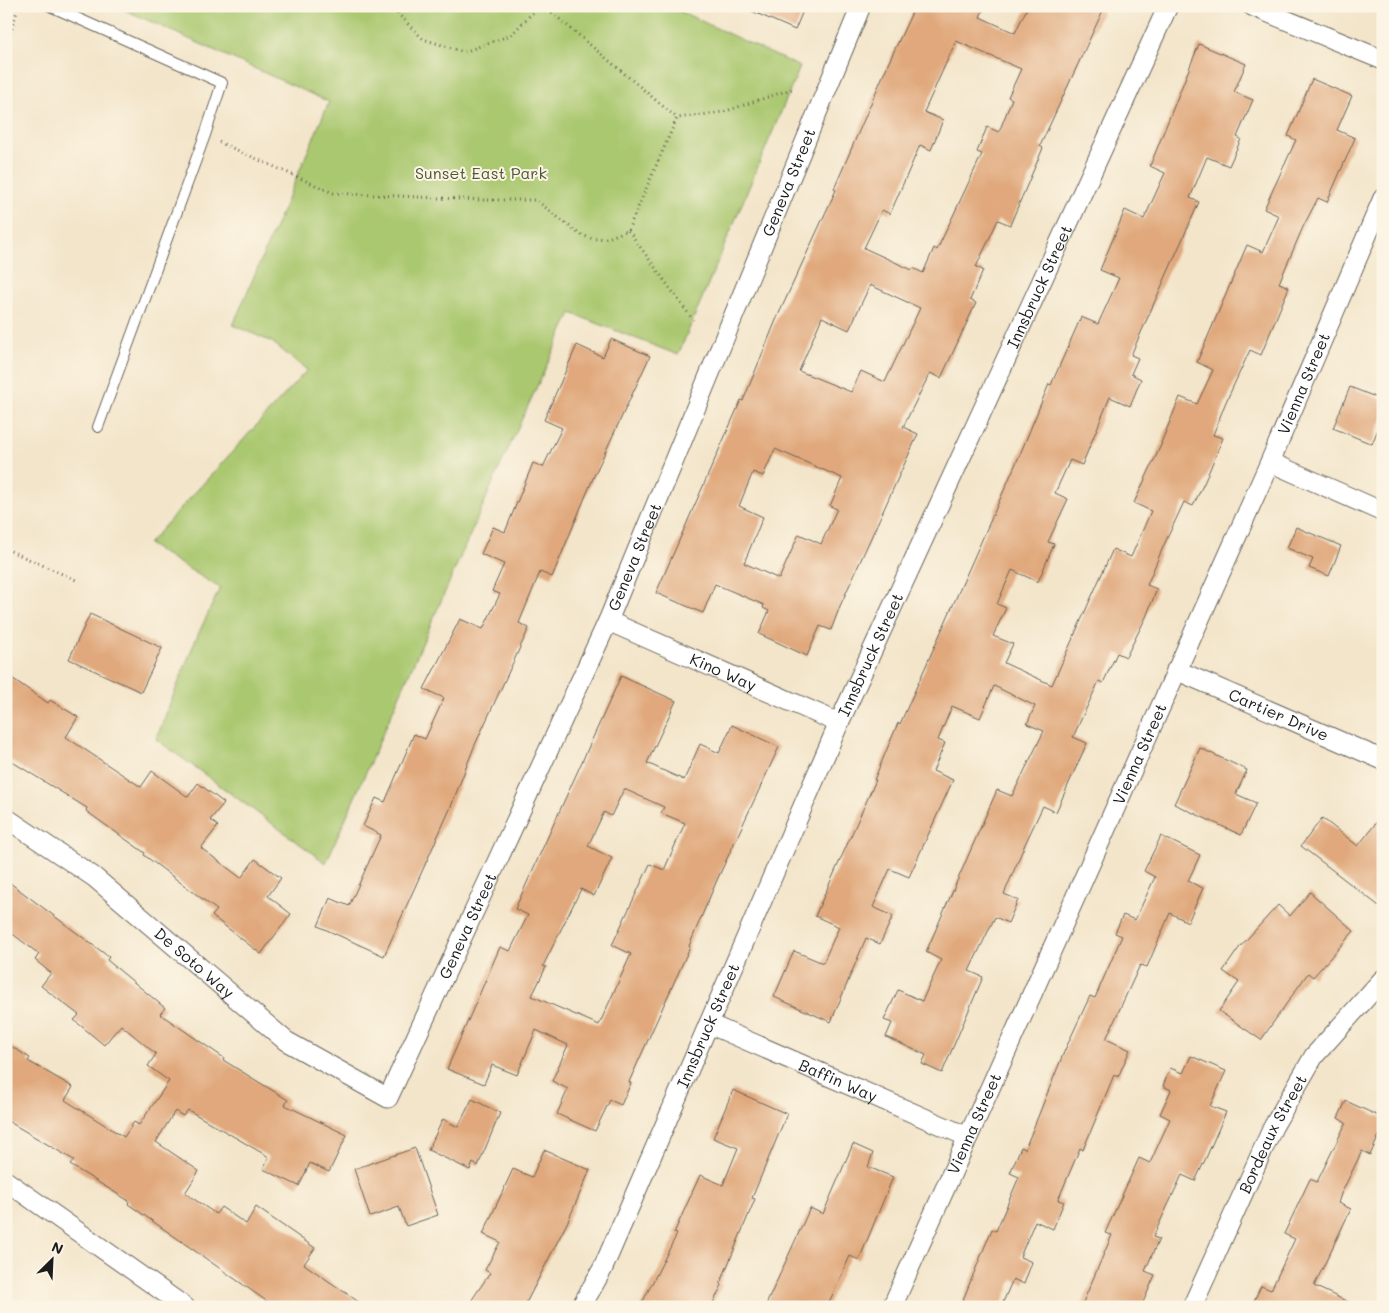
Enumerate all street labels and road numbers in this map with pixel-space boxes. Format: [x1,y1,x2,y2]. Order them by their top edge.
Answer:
street label: Geneva Street [756,125,820,239]
street label: Innsbruck Street [1001,221,1076,351]
street label: Vienna Street [1272,329,1334,438]
street label: Geneva Street [602,499,666,614]
street label: Innsbruck Street [833,589,907,719]
street label: Kino Way [687,648,760,695]
street label: Cartier Drive [1226,683,1332,745]
street label: Vienna Street [1107,700,1171,808]
street label: Geneva Street [433,869,501,982]
street label: De Soto Way [150,922,239,1002]
street label: Innsbruck Street [671,960,744,1091]
street label: Baffin Way [796,1054,881,1106]
street label: Vienna Street [942,1069,1005,1177]
street label: Bordeaux Street [1234,1071,1311,1196]

